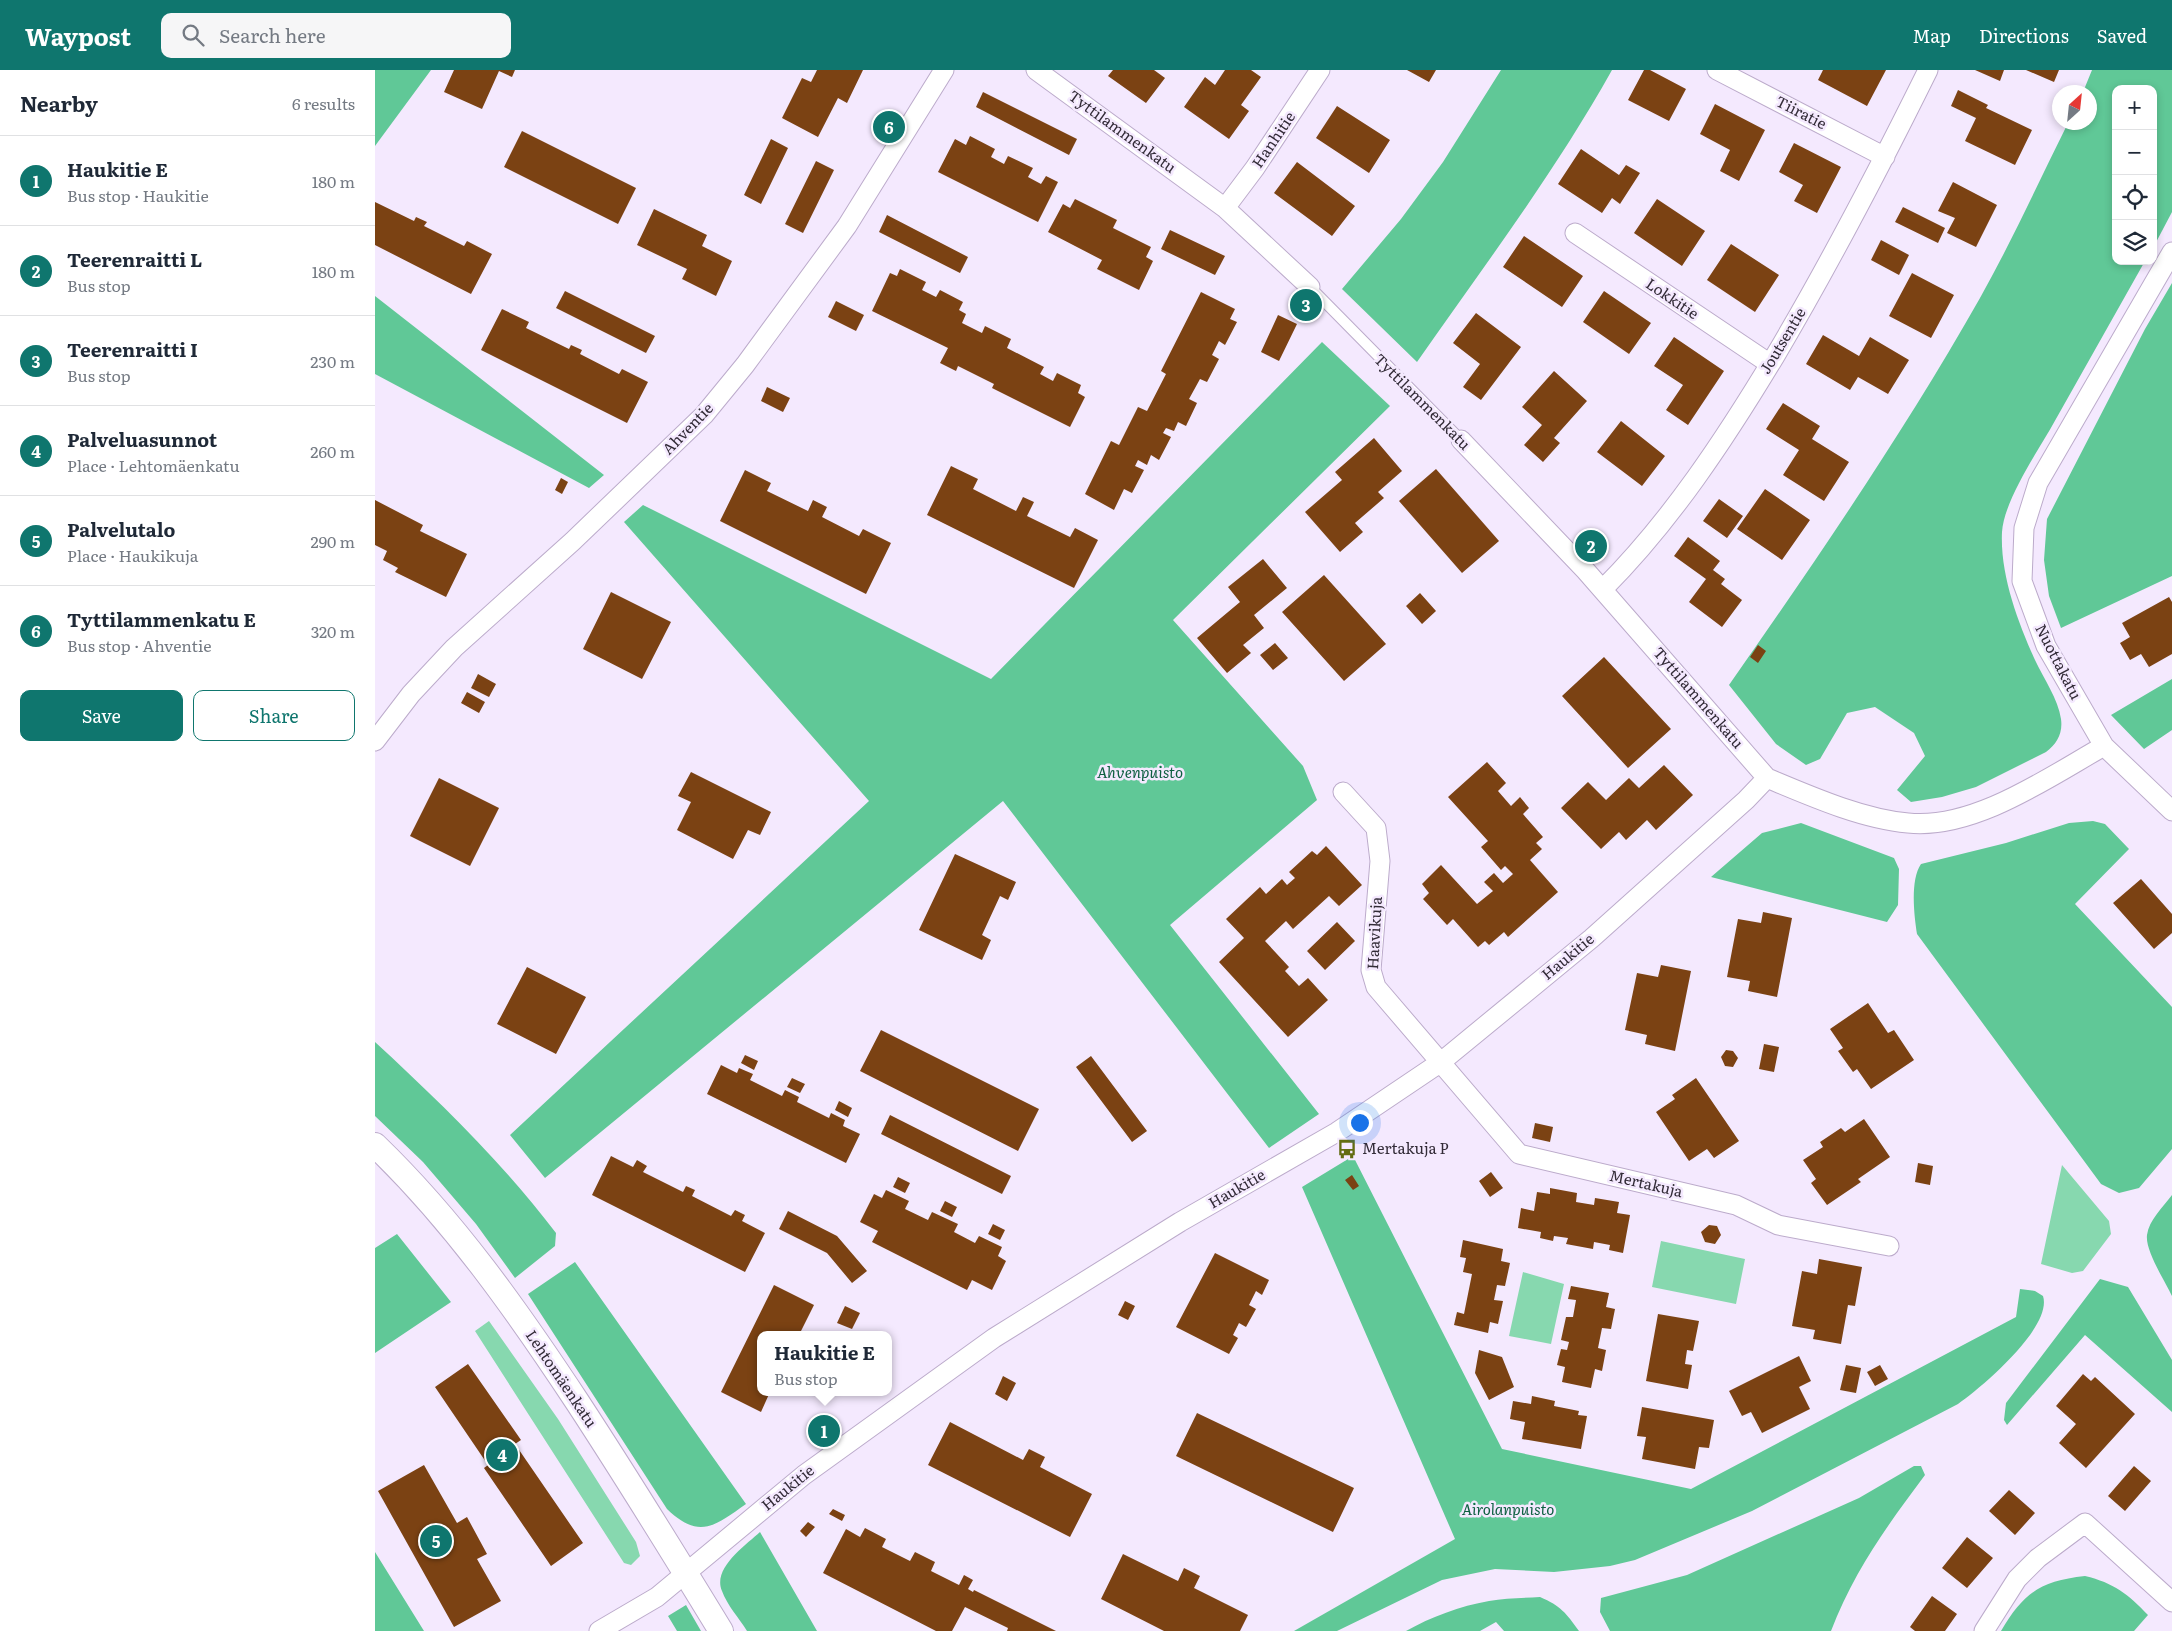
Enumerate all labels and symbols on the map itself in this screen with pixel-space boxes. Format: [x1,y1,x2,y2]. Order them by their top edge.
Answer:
street label: Tyttilammenkatu [1064,84,1182,178]
north arrow [2052,85,2097,130]
street label: Tiiratie [1772,89,1831,134]
street label: Hanhitie [1245,106,1300,172]
pin: 6 [873,108,905,146]
street label: Lokkitie [1642,272,1704,324]
pin: 3 [1290,286,1322,324]
street label: Joutsentie [1753,302,1811,378]
street label: Tyttilammenkatu [1370,347,1477,455]
street label: Ahventie [656,397,718,459]
pin: 2 [1575,527,1607,565]
street label: Nuottakatu [2030,619,2088,704]
street label: Tyttilammenkatu [1648,641,1750,753]
park label: Ahvenpuisto [1097,760,1183,783]
street label: Haavikuja [1360,895,1387,970]
street label: Haukitie [1536,927,1598,985]
your location [1347,1110,1373,1136]
place label: Mertakuja P [1362,1136,1449,1159]
bus stop icon: Mertakuja P [1336,1138,1358,1160]
street label: Haukitie [1204,1162,1269,1213]
street label: Mertakuja [1607,1163,1686,1202]
street label: Lehtomäenkatu [521,1325,604,1432]
pin: 1 [808,1412,840,1450]
pin: 4 [486,1436,518,1474]
street label: Haukitie [756,1458,819,1515]
park label: Airolanpuisto [1462,1497,1554,1520]
pin: 5 [420,1522,452,1560]

